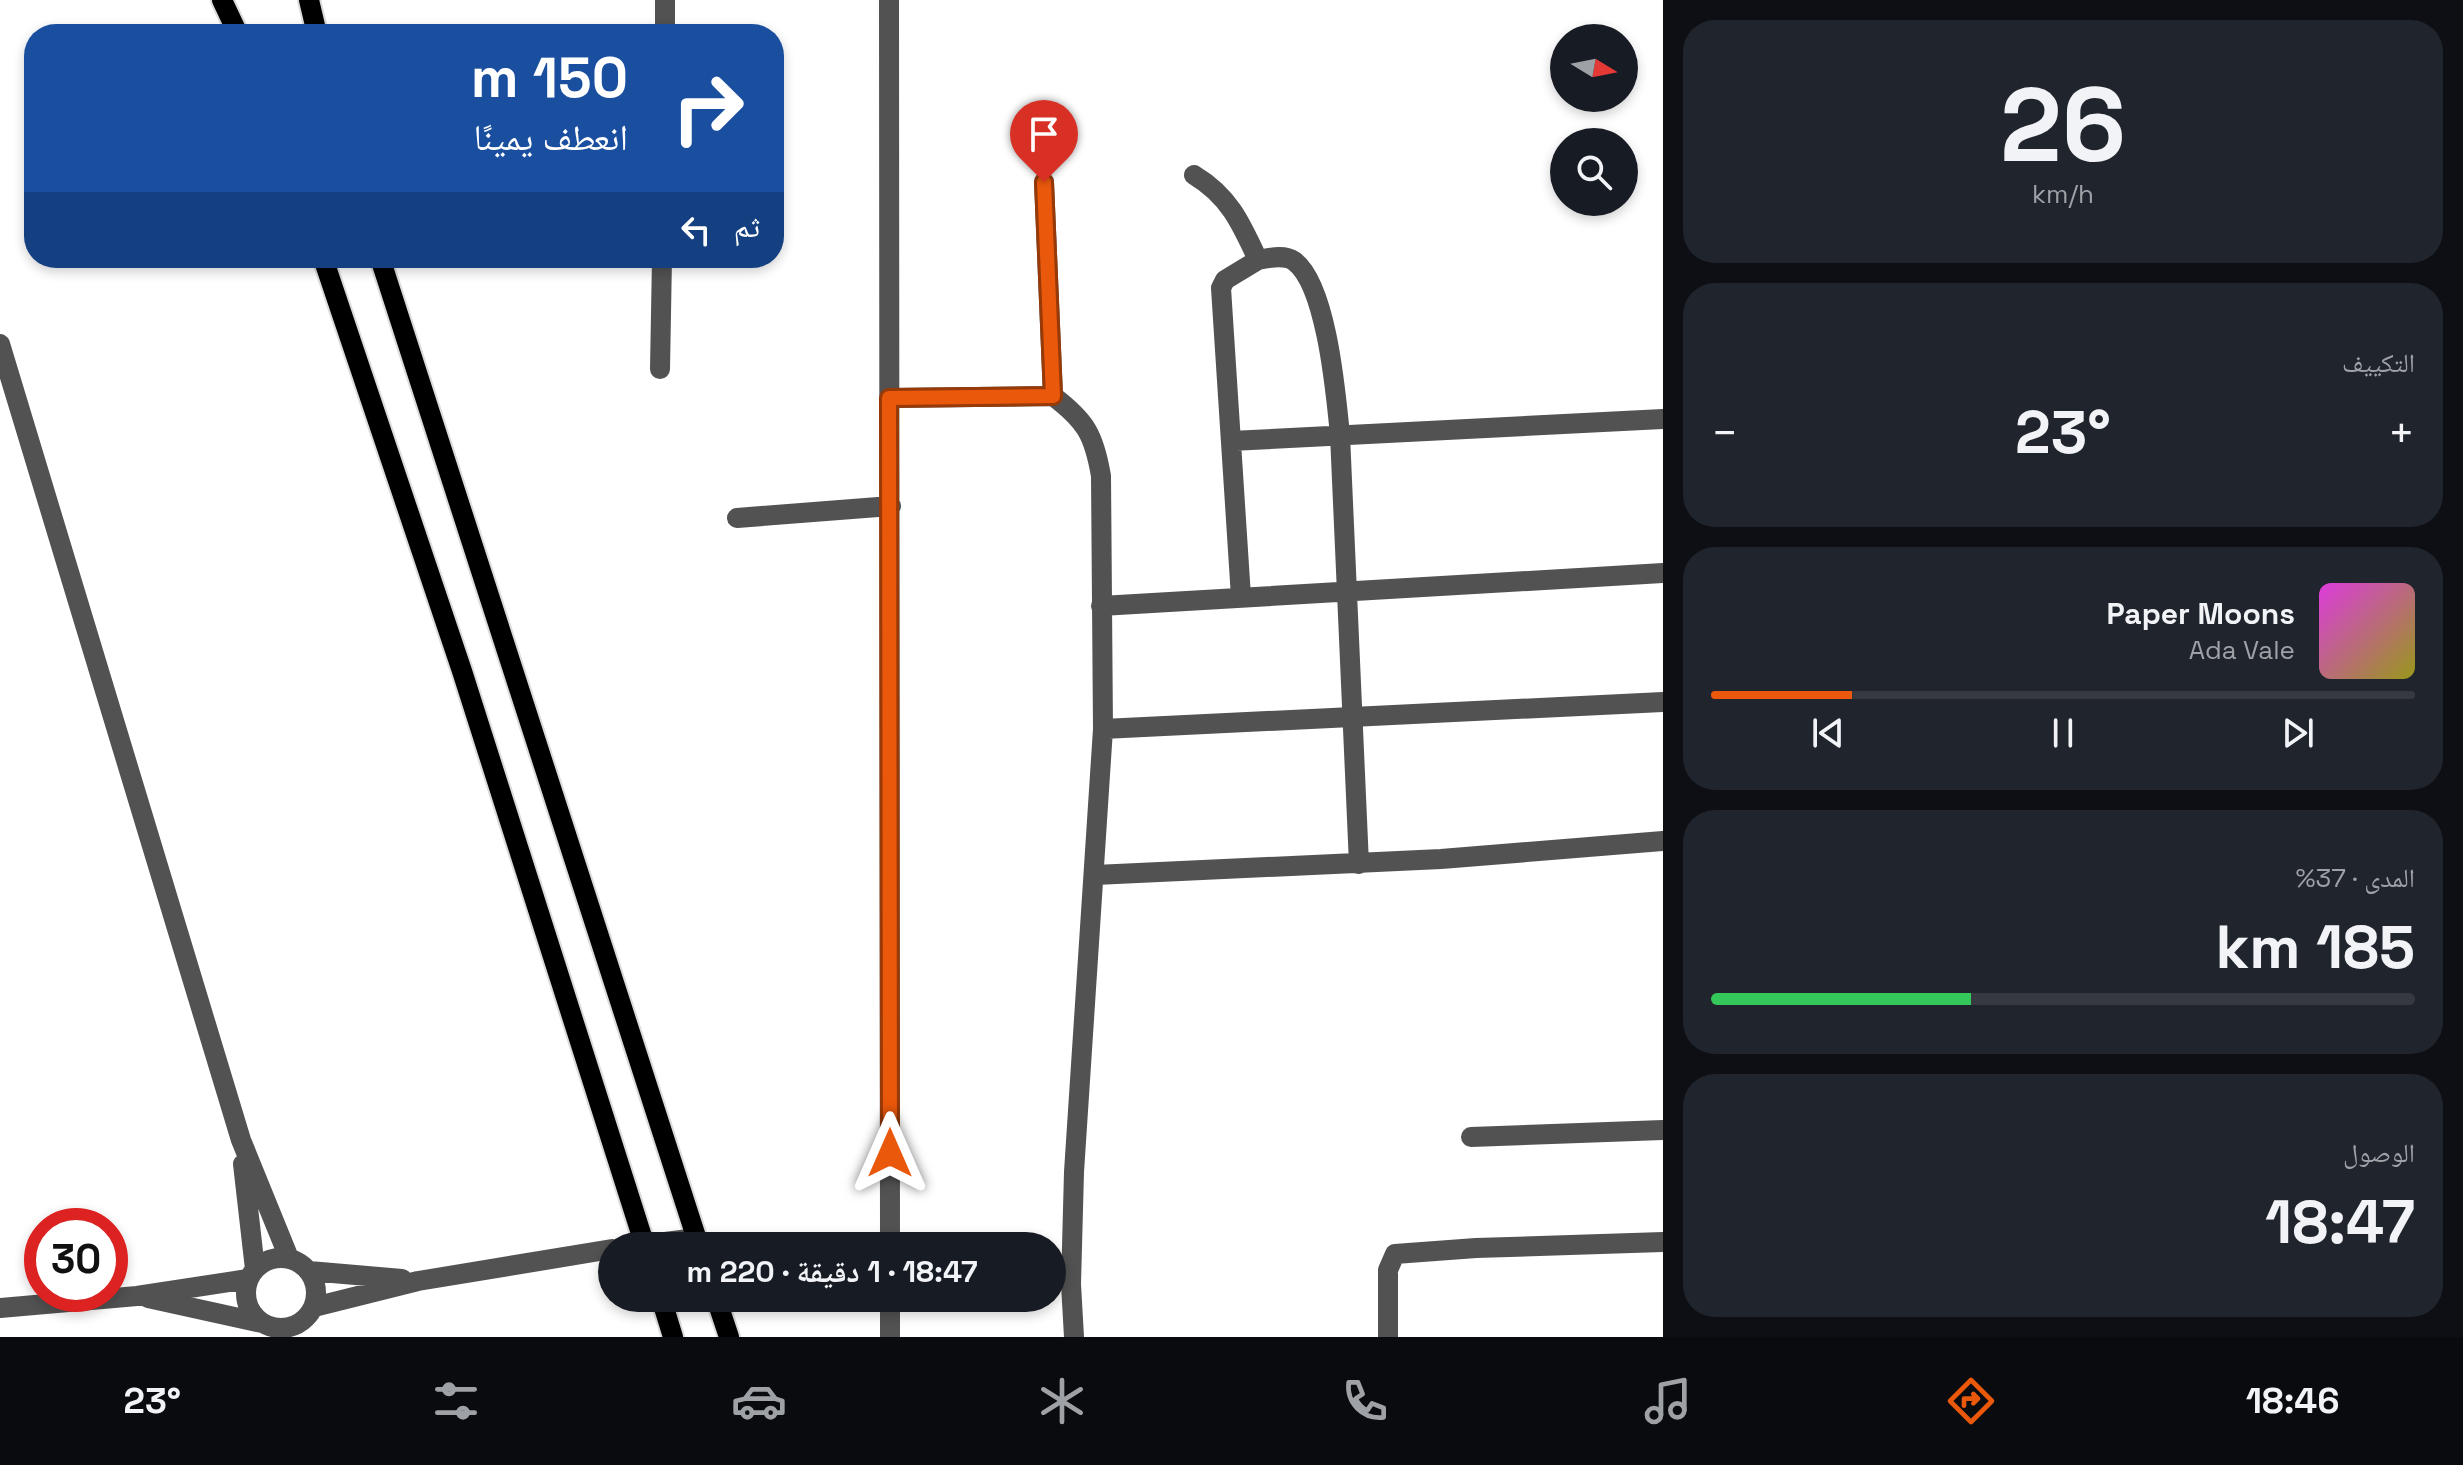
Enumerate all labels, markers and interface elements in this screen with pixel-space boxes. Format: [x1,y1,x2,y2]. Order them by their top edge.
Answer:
north arrow [1550,24,1638,112]
map controls [1550,24,1638,216]
text: 150 m [471,42,628,113]
icon: right [656,56,760,160]
text: 26 [2000,59,2126,191]
pin [1010,100,1078,182]
icon: arrive [1022,112,1066,156]
text: انعطف يمينًا [474,115,628,161]
button: search [1550,128,1638,216]
text: km/h [2032,177,2094,211]
text: ثم [734,207,760,246]
icon: left [674,208,718,252]
text: التكييف [2342,346,2415,380]
text: 23° [2015,394,2111,471]
text: − [1711,405,1738,461]
text: + [2388,405,2415,461]
text: Paper Moons [2107,594,2295,633]
text: Ada Vale [2189,633,2295,667]
icon: previous [1806,711,1850,755]
icon: pause [2041,711,2085,755]
icon: next [2276,711,2320,755]
text: المدى · 37% [2295,861,2415,895]
text: 185 km [2216,909,2415,986]
position arrow [848,1111,932,1195]
text: الوصول [2343,1136,2415,1170]
text: 18:47 [2265,1184,2415,1261]
speed limit sign: 30 [24,1208,128,1312]
text: 18:47 · 1 دقيقة · 220 m [686,1252,978,1291]
icon: filters [428,1373,484,1429]
icon: car [731,1373,787,1429]
icon: climate [1034,1373,1090,1429]
icon: phone [1337,1373,1393,1429]
icon: music [1640,1373,1696,1429]
icon: directions [1943,1373,1999,1429]
text: 23° [124,1378,181,1424]
text: 18:46 [2246,1378,2340,1424]

